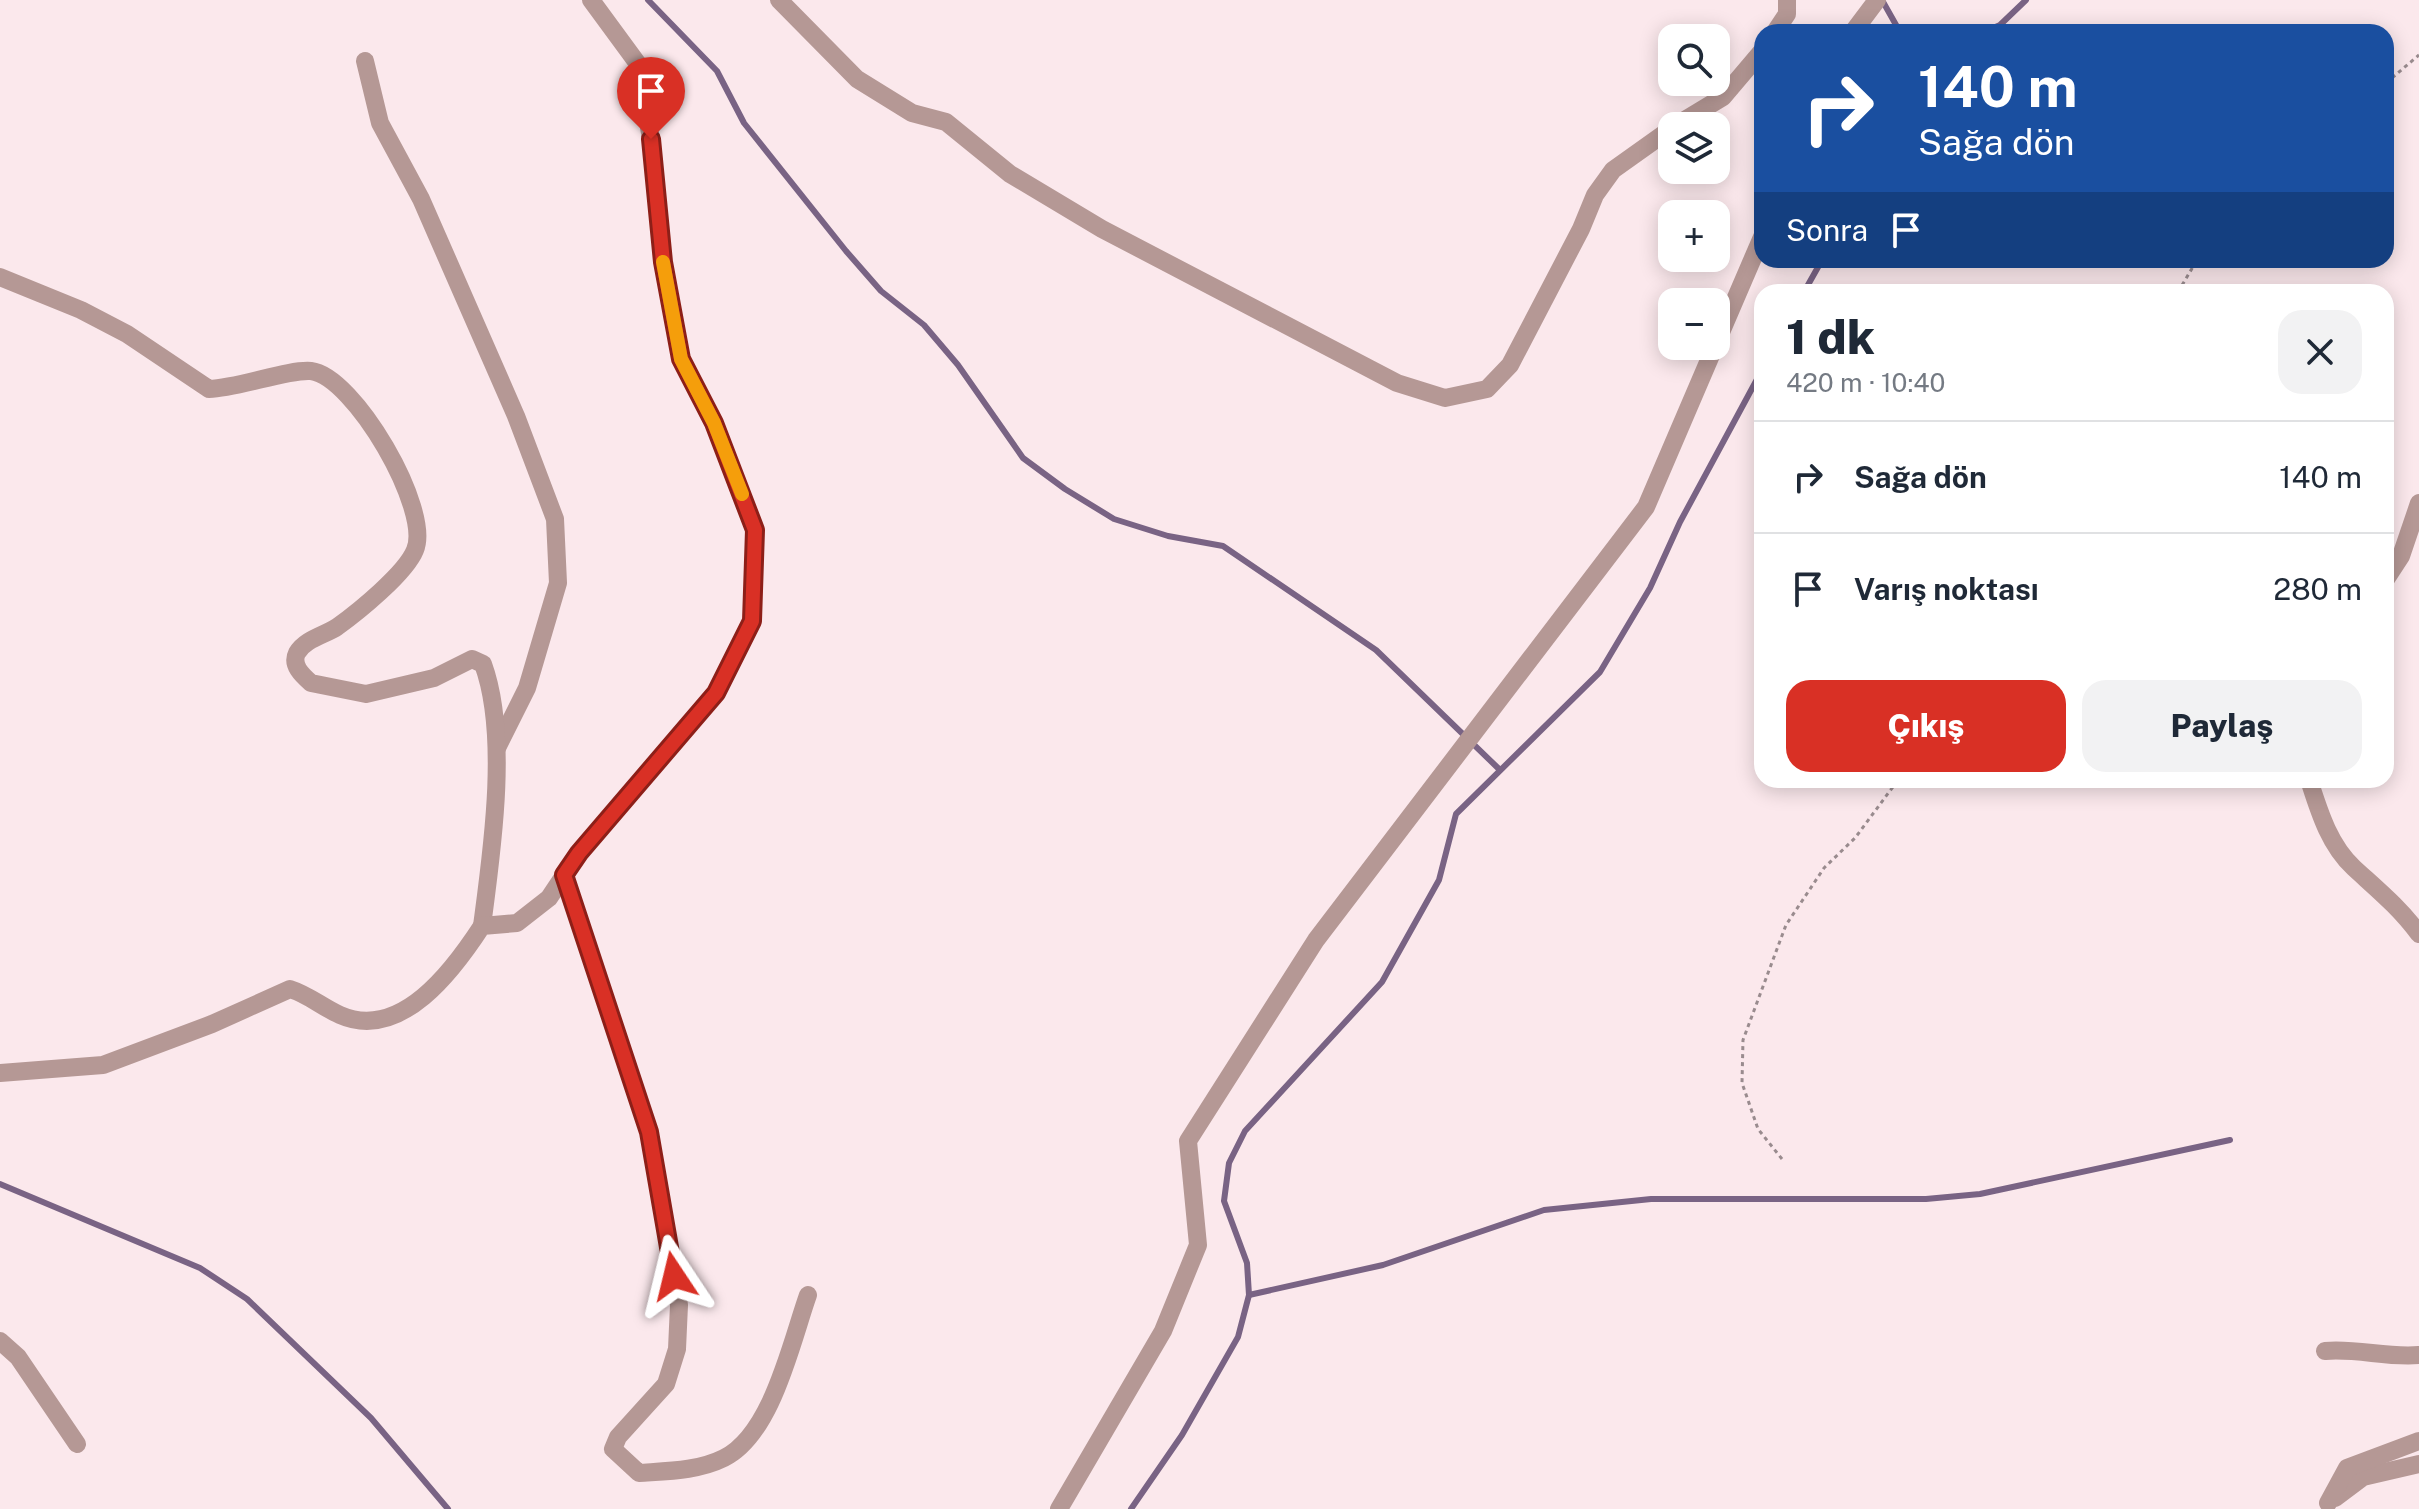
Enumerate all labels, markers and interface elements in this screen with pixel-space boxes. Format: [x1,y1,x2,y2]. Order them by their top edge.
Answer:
map controls [1658,24,1730,360]
button: search [1658,24,1730,96]
text: 140 m [1918,54,2078,120]
icon: right [1786,56,1890,160]
pin [617,57,685,139]
icon: arrive [629,69,673,113]
button: layers [1658,112,1730,184]
text: Sağa dön [1918,121,2075,163]
button: + [1658,200,1730,272]
icon: arrive [1884,208,1928,252]
text: Sonra [1786,212,1868,248]
button: − [1658,288,1730,360]
text: 1 dk [1786,308,1875,365]
button: close [2278,310,2362,394]
text: 420 m · 10:40 [1786,367,1945,398]
icon: right [1786,455,1830,499]
text: Sağa dön [1854,459,1987,495]
text: 140 m [2279,459,2362,495]
icon: arrive [1786,567,1830,611]
text: Varış noktası [1854,571,2039,607]
text: 280 m [2273,571,2362,607]
button: Çıkış [1786,680,2066,772]
button: Paylaş [2082,680,2362,772]
position arrow [632,1234,716,1318]

